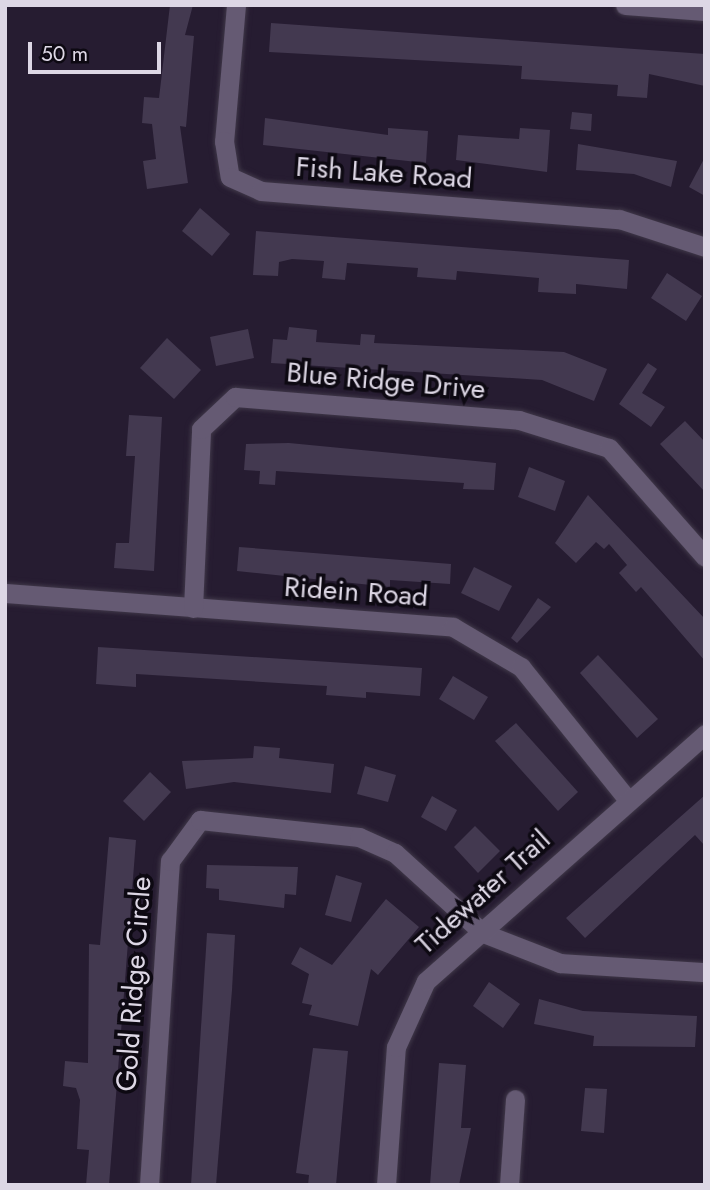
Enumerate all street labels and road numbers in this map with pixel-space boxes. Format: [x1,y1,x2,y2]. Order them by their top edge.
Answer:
street label: Fish Lake Road [295,150,473,196]
street label: Blue Ridge Drive [285,356,487,406]
street label: Ridein Road [283,570,429,614]
street label: Tidewater Trail [409,823,557,961]
street label: Gold Ridge Circle [110,875,158,1093]

